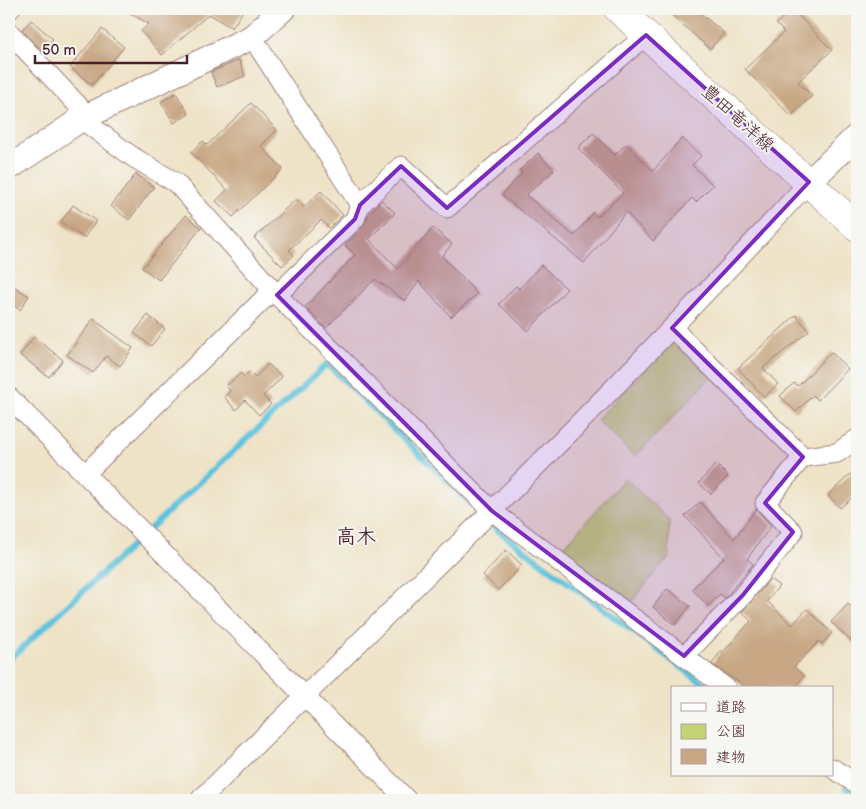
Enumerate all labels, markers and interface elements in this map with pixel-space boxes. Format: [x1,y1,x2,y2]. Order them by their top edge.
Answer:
scale bar [35,32,188,64]
text: 50 m [42,41,76,60]
street label: 豊田竜洋線 [697,80,778,156]
district label: 高木 [336,525,376,549]
legend [671,686,834,776]
text: 道路 [716,698,746,717]
text: 公園 [716,722,746,741]
text: 建物 [716,748,746,767]

